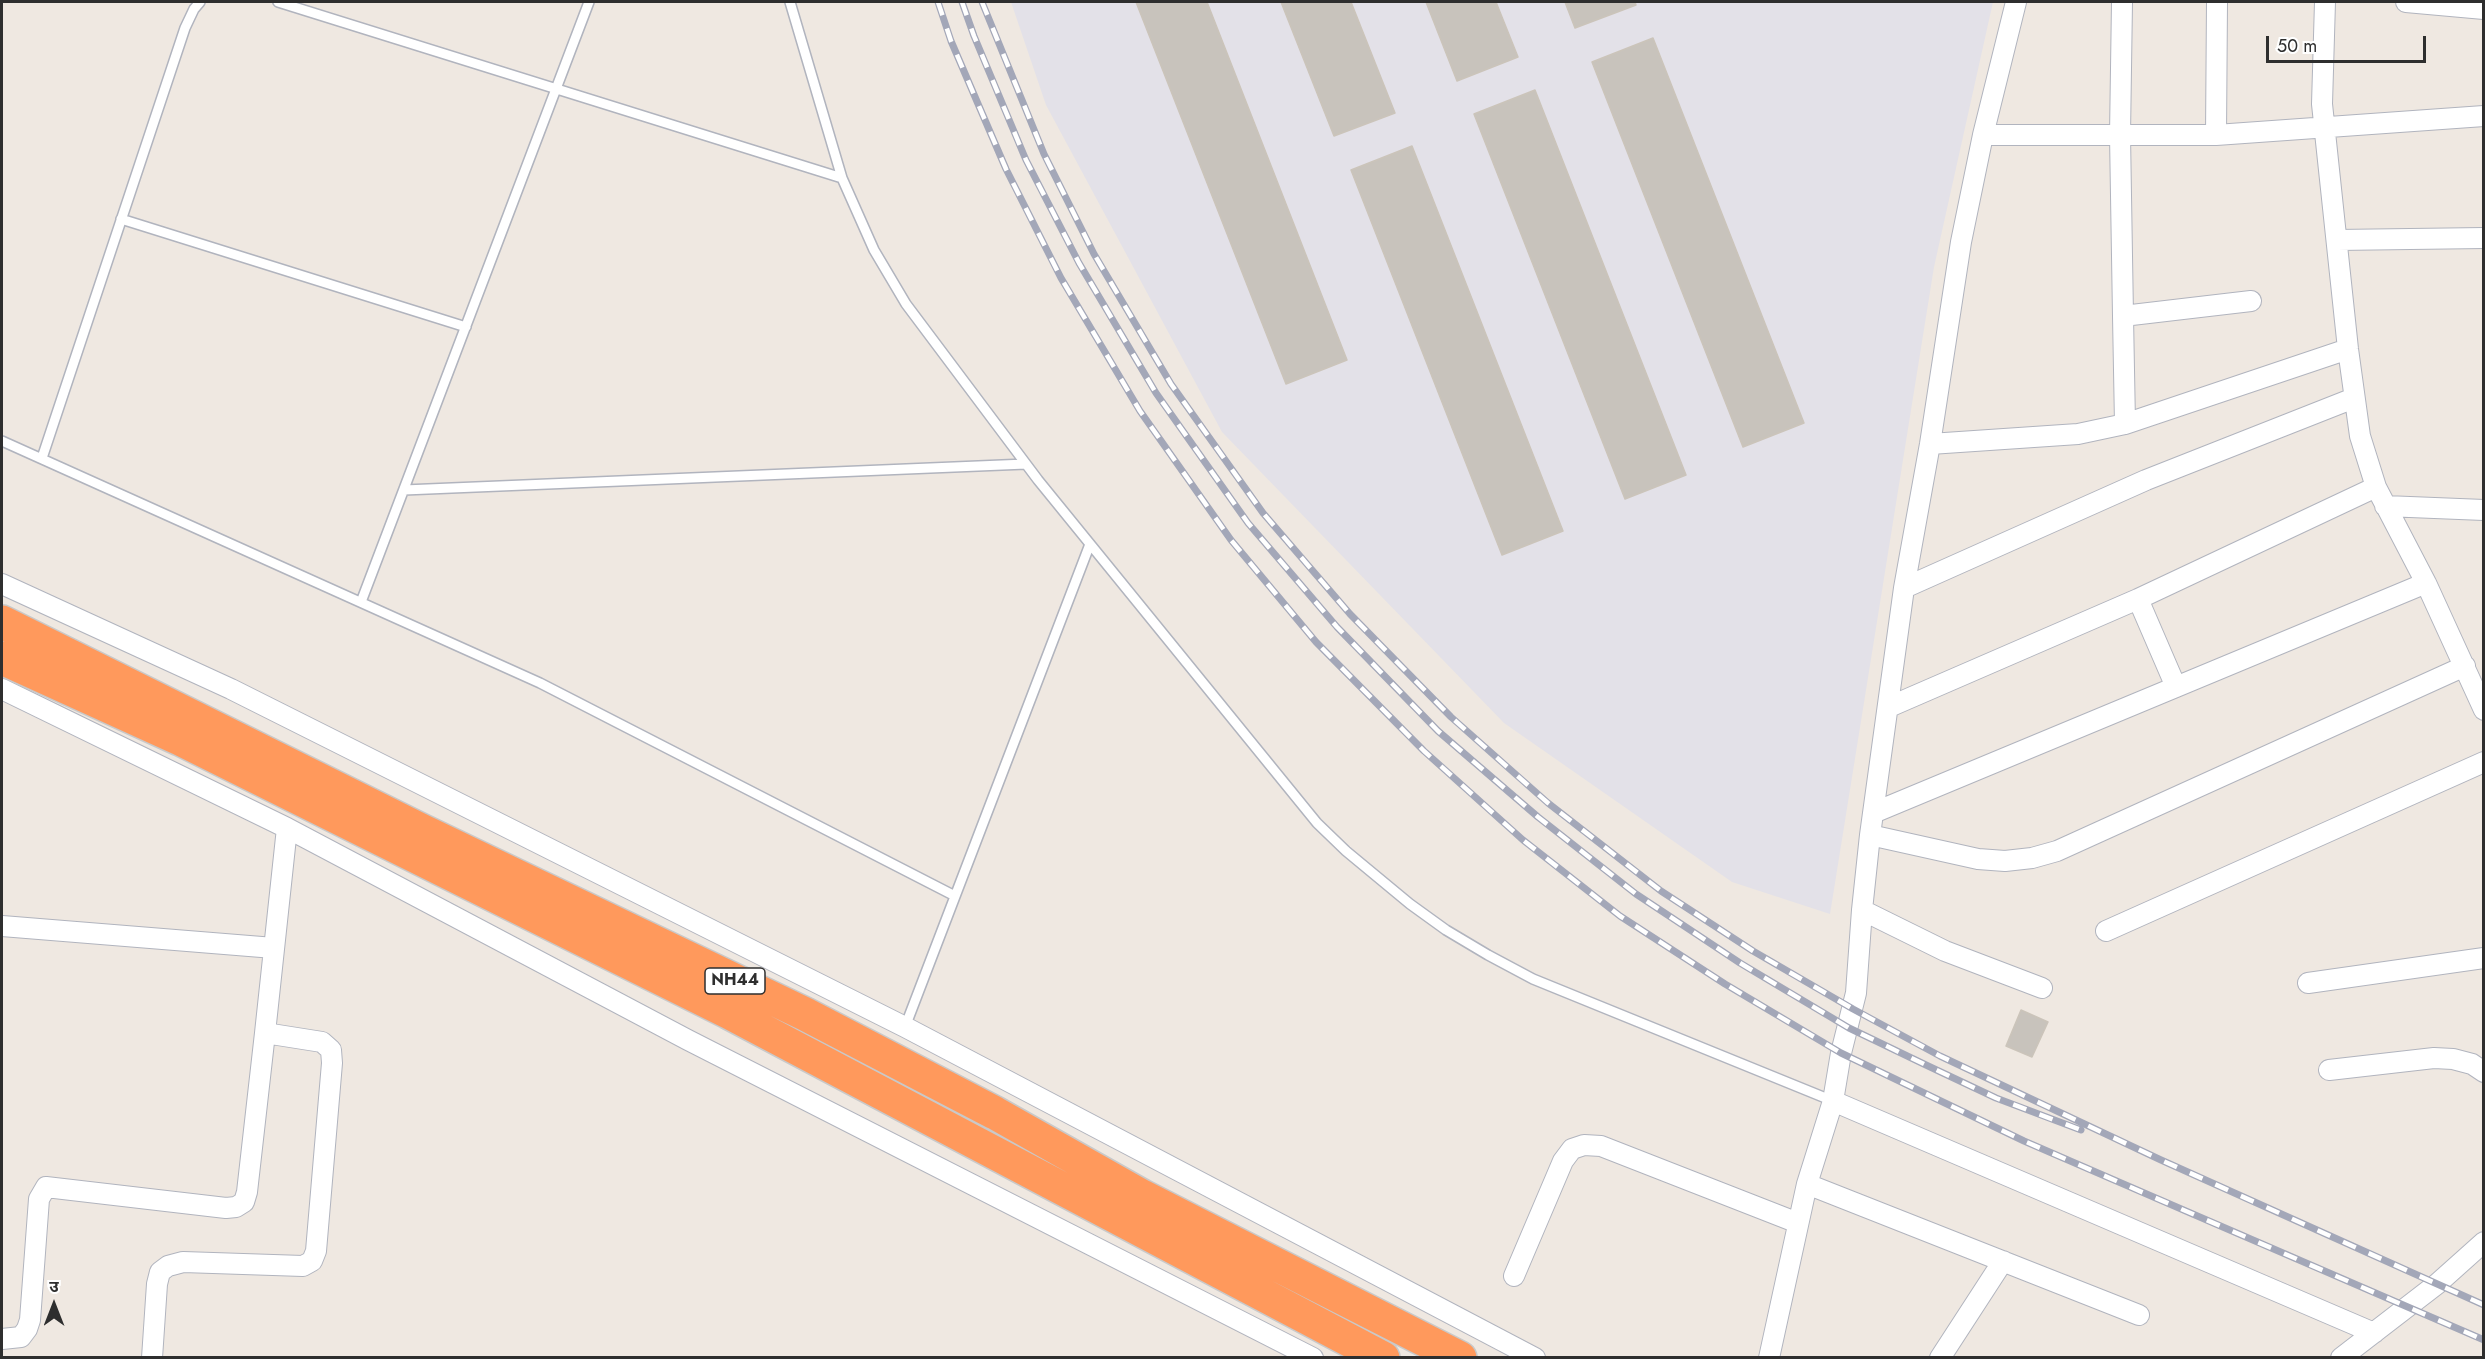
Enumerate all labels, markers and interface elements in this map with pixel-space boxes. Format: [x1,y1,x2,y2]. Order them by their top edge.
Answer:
scale bar [2269,24,2430,62]
text: 50 m [2277,33,2317,59]
road number: NH44 [705,968,765,994]
north arrow [24,1275,84,1335]
text: उ [49,1275,59,1298]

